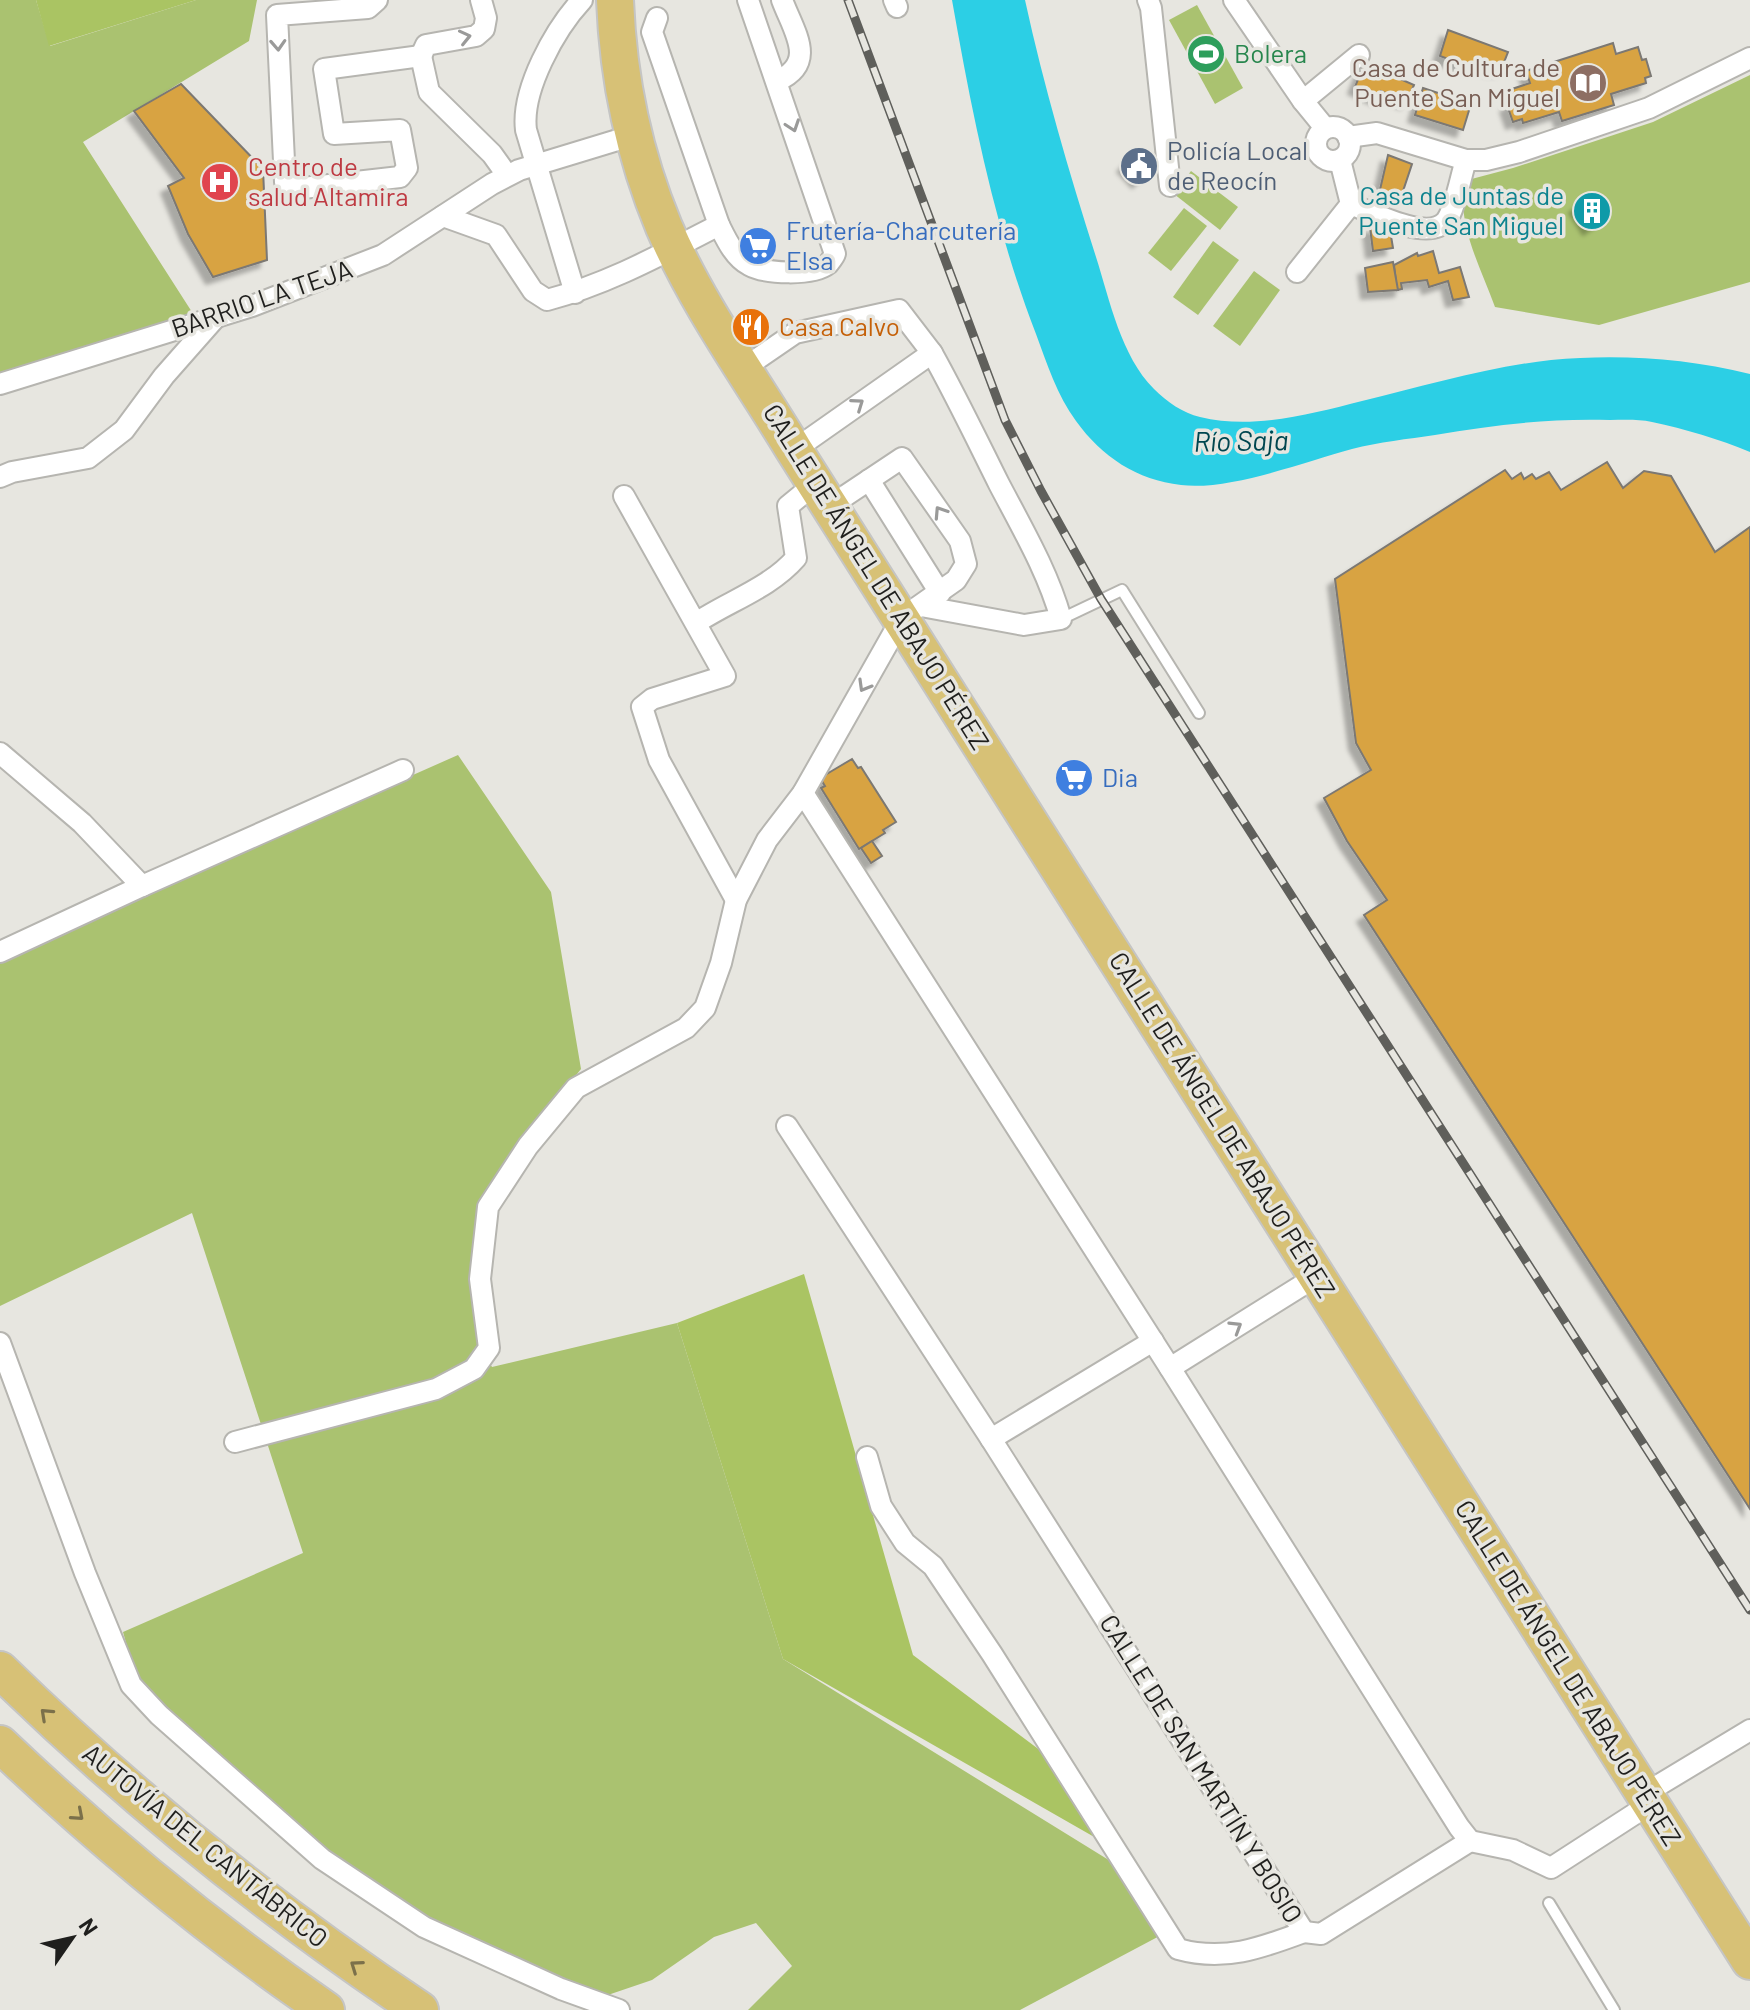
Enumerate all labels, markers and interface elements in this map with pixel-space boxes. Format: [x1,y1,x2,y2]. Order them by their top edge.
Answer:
one-way arrow [457,29,471,46]
sports icon: Bolera [1185,33,1227,75]
place label: Bolera [1234,37,1307,68]
one-way arrow [269,39,286,52]
place label: Casa de Cultura de Puente San Miguel [1352,51,1560,112]
library icon: Casa de Cultura de Puente San Miguel [1567,62,1609,104]
one-way arrow [783,118,799,132]
place label: Policía Local de Reocín [1167,134,1308,195]
public building icon: Policía Local de Reocín [1118,145,1160,187]
place label: Centro de salud Altamira [248,150,408,211]
hospital icon: Centro de salud Altamira [199,161,241,203]
place label: Casa de Juntas de Puente San Miguel [1358,179,1564,240]
building icon: Casa de Juntas de Puente San Miguel [1571,190,1613,232]
place label: Frutería-Charcutería Elsa [786,214,1016,275]
supermarket icon: Frutería-Charcutería Elsa [737,225,779,267]
street label: BARRIO LA TEJA [167,252,356,343]
restaurant icon: Casa Calvo [730,306,772,348]
place label: Casa Calvo [779,310,900,341]
street label: CALLE DE ÁNGEL DE ABAJO PÉREZ [758,398,997,755]
one-way arrow [849,399,863,414]
water label: Río Saja [1193,422,1289,458]
one-way arrow [935,506,950,520]
one-way arrow [858,678,873,692]
supermarket icon: Dia [1053,757,1095,799]
place label: Dia [1102,761,1138,792]
street label: CALLE DE ÁNGEL DE ABAJO PÉREZ [1104,946,1343,1303]
one-way arrow [1228,1321,1242,1336]
street label: CALLE DE ÁNGEL DE ABAJO PÉREZ [1450,1494,1689,1851]
street label: CALLE DE SAN MARTÍN Y BOSIO [1094,1608,1310,1928]
one-way arrow [41,1708,55,1723]
street label: AUTOVÍA DEL CANTÁBRICO [76,1738,334,1954]
one-way arrow [69,1805,84,1820]
north arrow [32,1898,112,1978]
one-way arrow [350,1961,364,1976]

